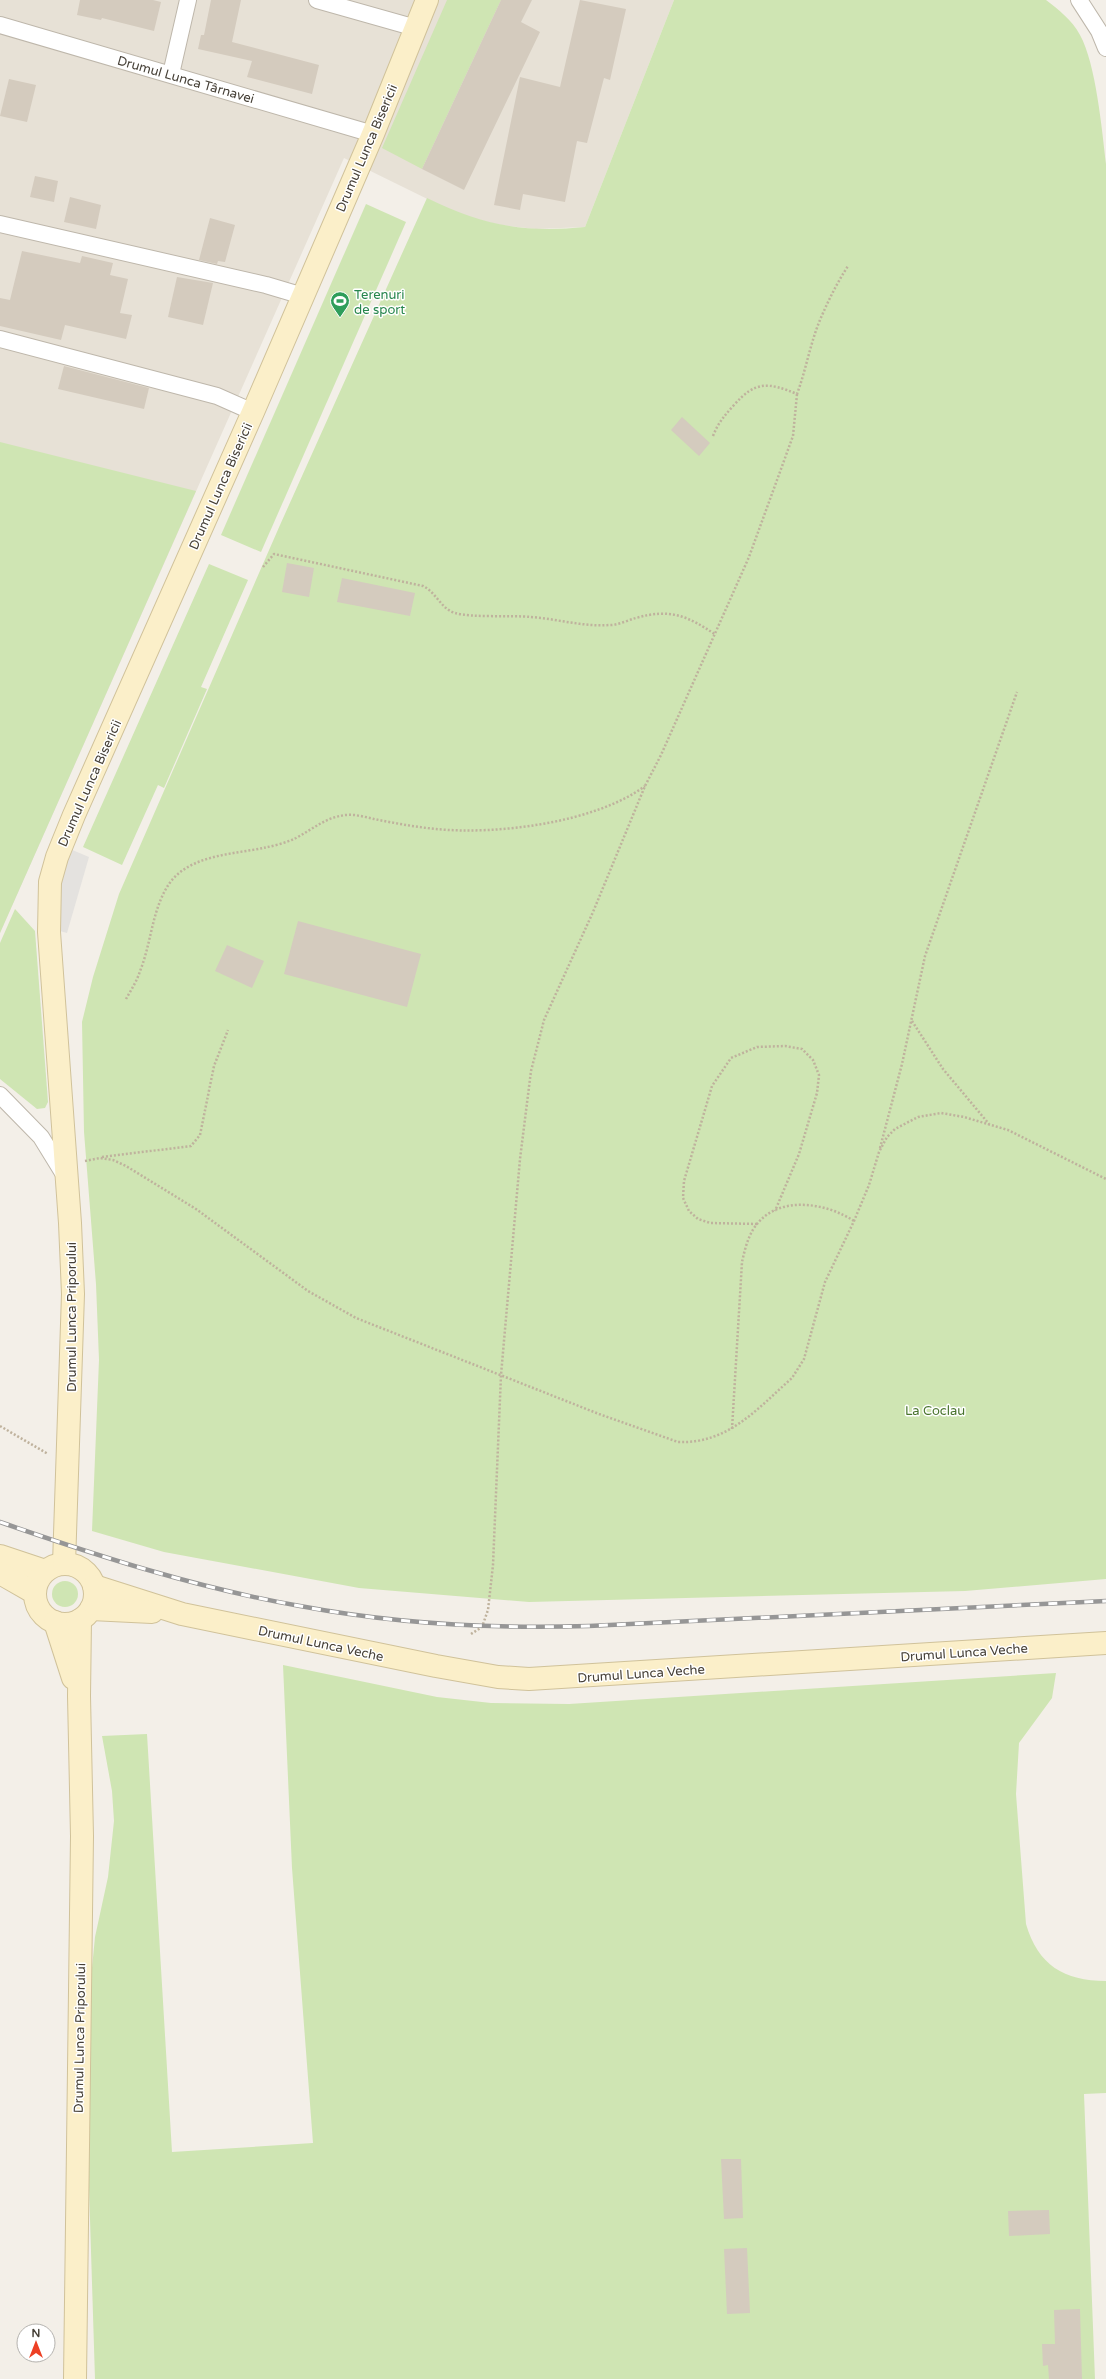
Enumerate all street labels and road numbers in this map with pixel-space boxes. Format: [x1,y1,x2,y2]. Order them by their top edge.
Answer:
street label: Drumul Lunca Târnavei [115,53,256,107]
street label: Drumul Lunca Bisericii [333,82,401,215]
street label: Drumul Lunca Bisericii [186,420,256,552]
street label: Drumul Lunca Bisericii [55,717,125,849]
street label: Drumul Lunca Priporului [64,1242,80,1392]
street label: Drumul Lunca Veche [257,1623,385,1665]
street label: Drumul Lunca Veche [900,1641,1028,1665]
street label: Drumul Lunca Veche [577,1662,705,1686]
street label: Drumul Lunca Priporului [71,1963,89,2113]

